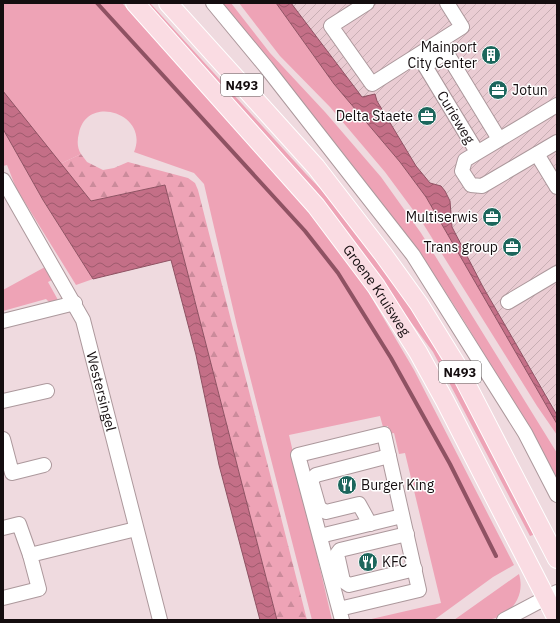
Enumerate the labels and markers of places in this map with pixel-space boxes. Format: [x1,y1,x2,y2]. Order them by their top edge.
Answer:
place label: Mainport City Center [408,38,477,72]
building icon: Mainport City Center [480,44,502,66]
office icon: Jotun [487,79,509,101]
place label: Jotun [512,81,548,99]
office icon: Delta Staete [416,105,438,127]
place label: Delta Staete [336,107,413,125]
office icon: Multiserwis [481,206,503,228]
place label: Multiserwis [406,208,478,226]
office icon: Trans group [501,236,523,258]
place label: Trans group [424,238,498,256]
restaurant icon: Burger King [336,474,358,496]
place label: Burger King [361,476,435,494]
restaurant icon: KFC [357,551,379,573]
place label: KFC [382,553,407,571]

